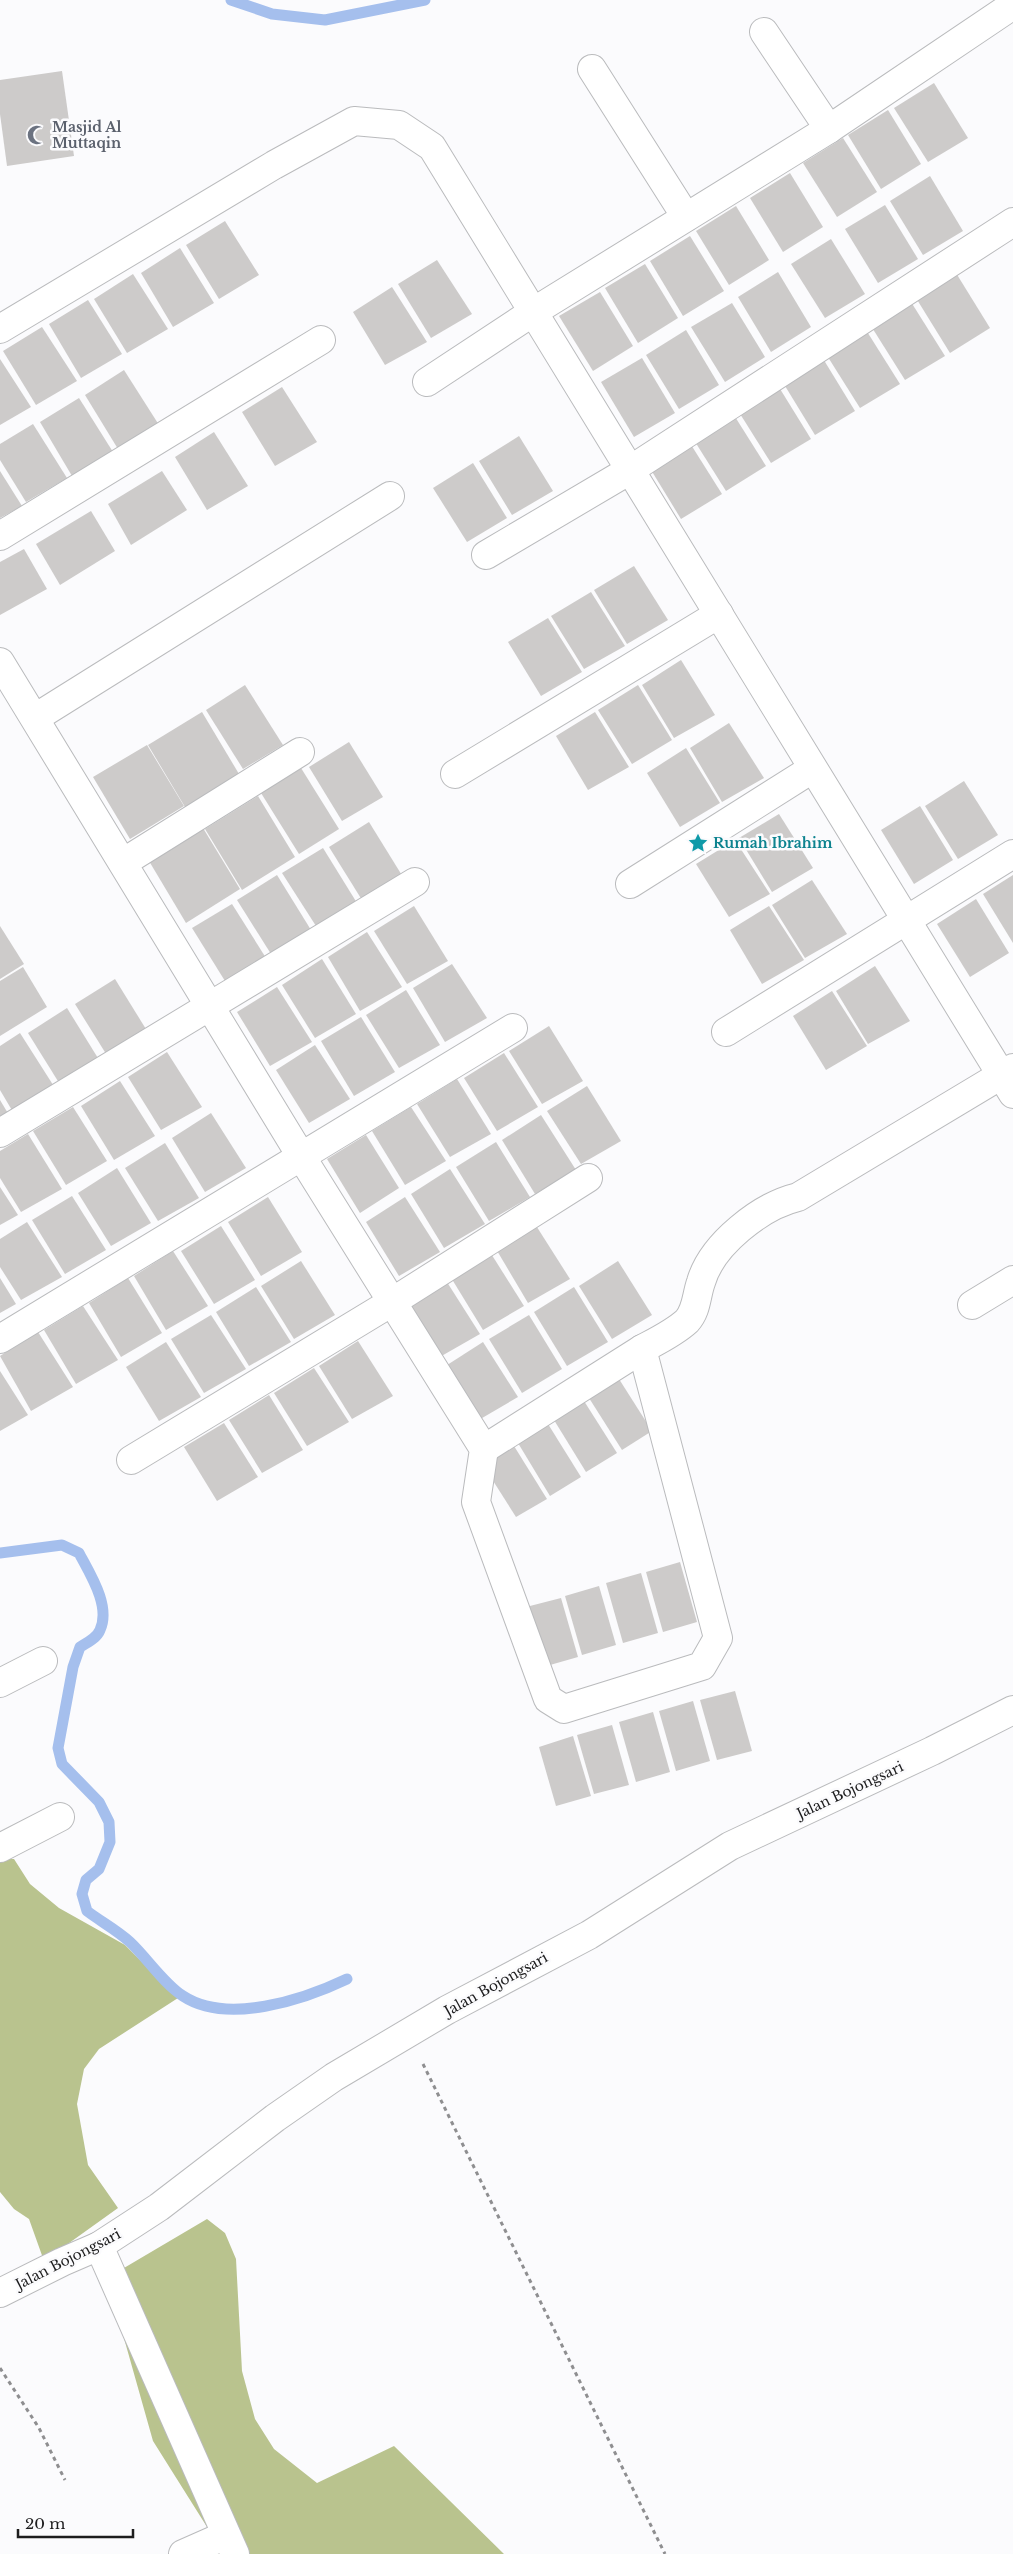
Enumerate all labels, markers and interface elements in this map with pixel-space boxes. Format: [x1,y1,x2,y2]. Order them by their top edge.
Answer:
place label: Masjid Al Muttaqin [52,118,121,152]
mosque icon: Masjid Al Muttaqin [26,124,48,146]
place icon: Rumah Ibrahim [687,832,709,854]
place label: Rumah Ibrahim [713,834,833,852]
street label: Jalan Bojongsari [792,1757,906,1823]
street label: Jalan Bojongsari [439,1948,551,2021]
street label: Jalan Bojongsari [11,2225,124,2294]
scale bar [18,2506,132,2538]
text: 20 m [25,2514,65,2533]

